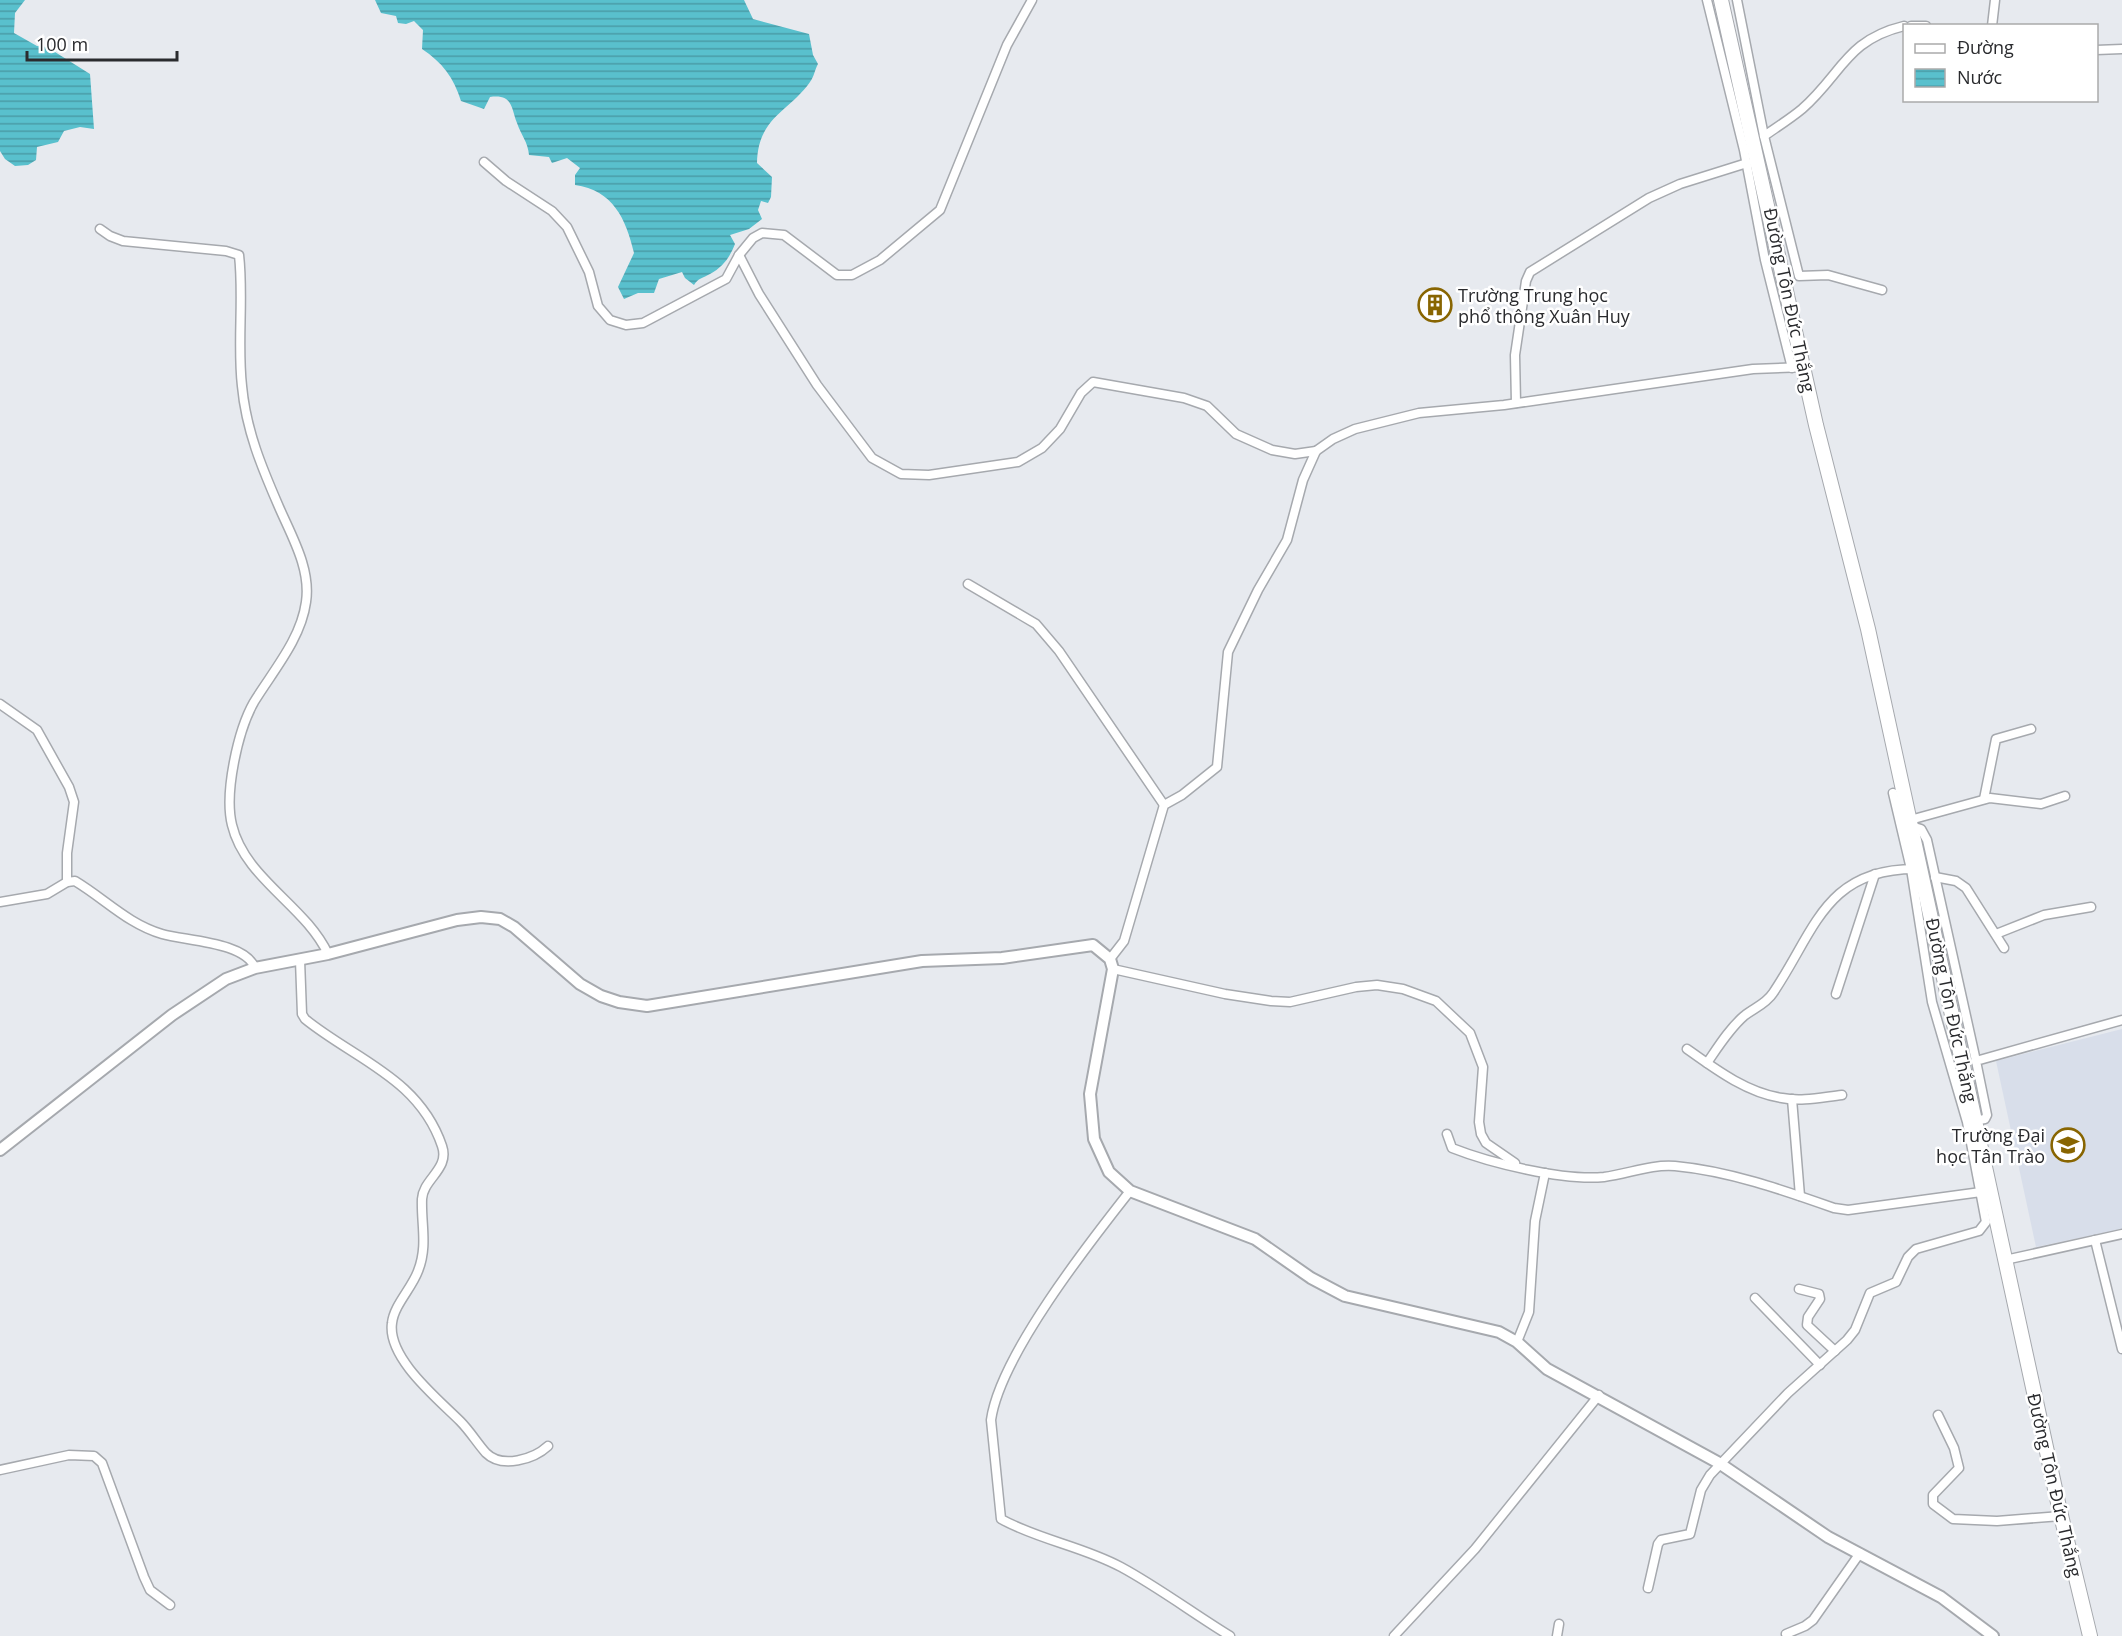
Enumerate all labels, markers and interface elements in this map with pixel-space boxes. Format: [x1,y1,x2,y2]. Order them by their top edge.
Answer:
scale bar [27,24,177,62]
legend [1903,24,2098,102]
text: 100 m [36,32,88,56]
text: Đường [1957,35,2014,59]
text: Nước [1957,65,2002,89]
street label: Đường Tôn Đức Thắng [1759,206,1821,395]
place label: Trường Trung học phổ thông Xuân Huy [1458,283,1631,328]
building icon: Trường Trung học phổ thông Xuân Huy [1417,287,1453,323]
street label: Đường Tôn Đức Thắng [1921,916,1983,1105]
place label: Trường Đại học Tân Trào [1936,1123,2045,1168]
school or university icon: Trường Đại học Tân Trào [2050,1127,2086,1163]
street label: Đường Tôn Đức Thắng [2022,1391,2088,1579]

